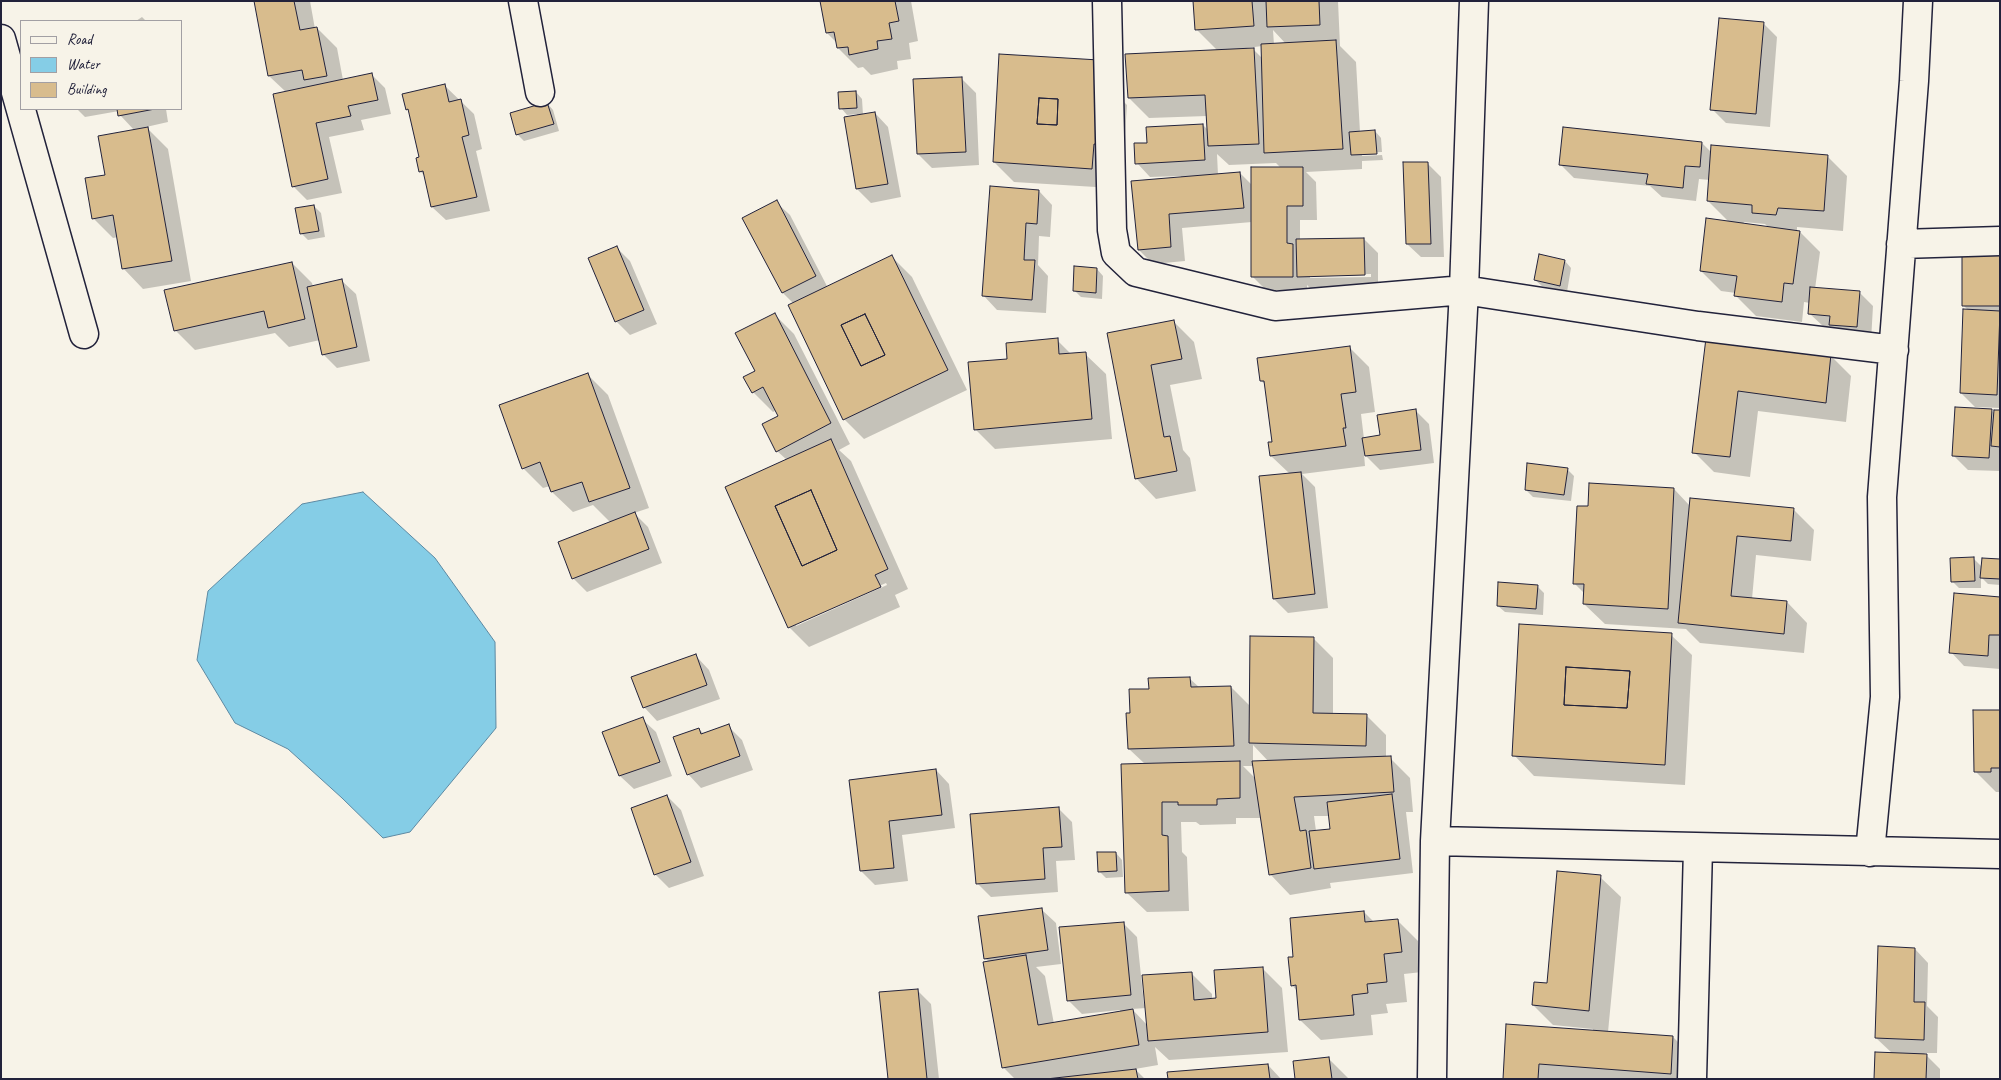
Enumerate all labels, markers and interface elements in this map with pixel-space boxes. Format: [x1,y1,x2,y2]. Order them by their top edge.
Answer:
legend [20,20,182,110]
text: Road [67,30,92,49]
text: Water [67,55,100,74]
text: Building [67,80,106,99]

